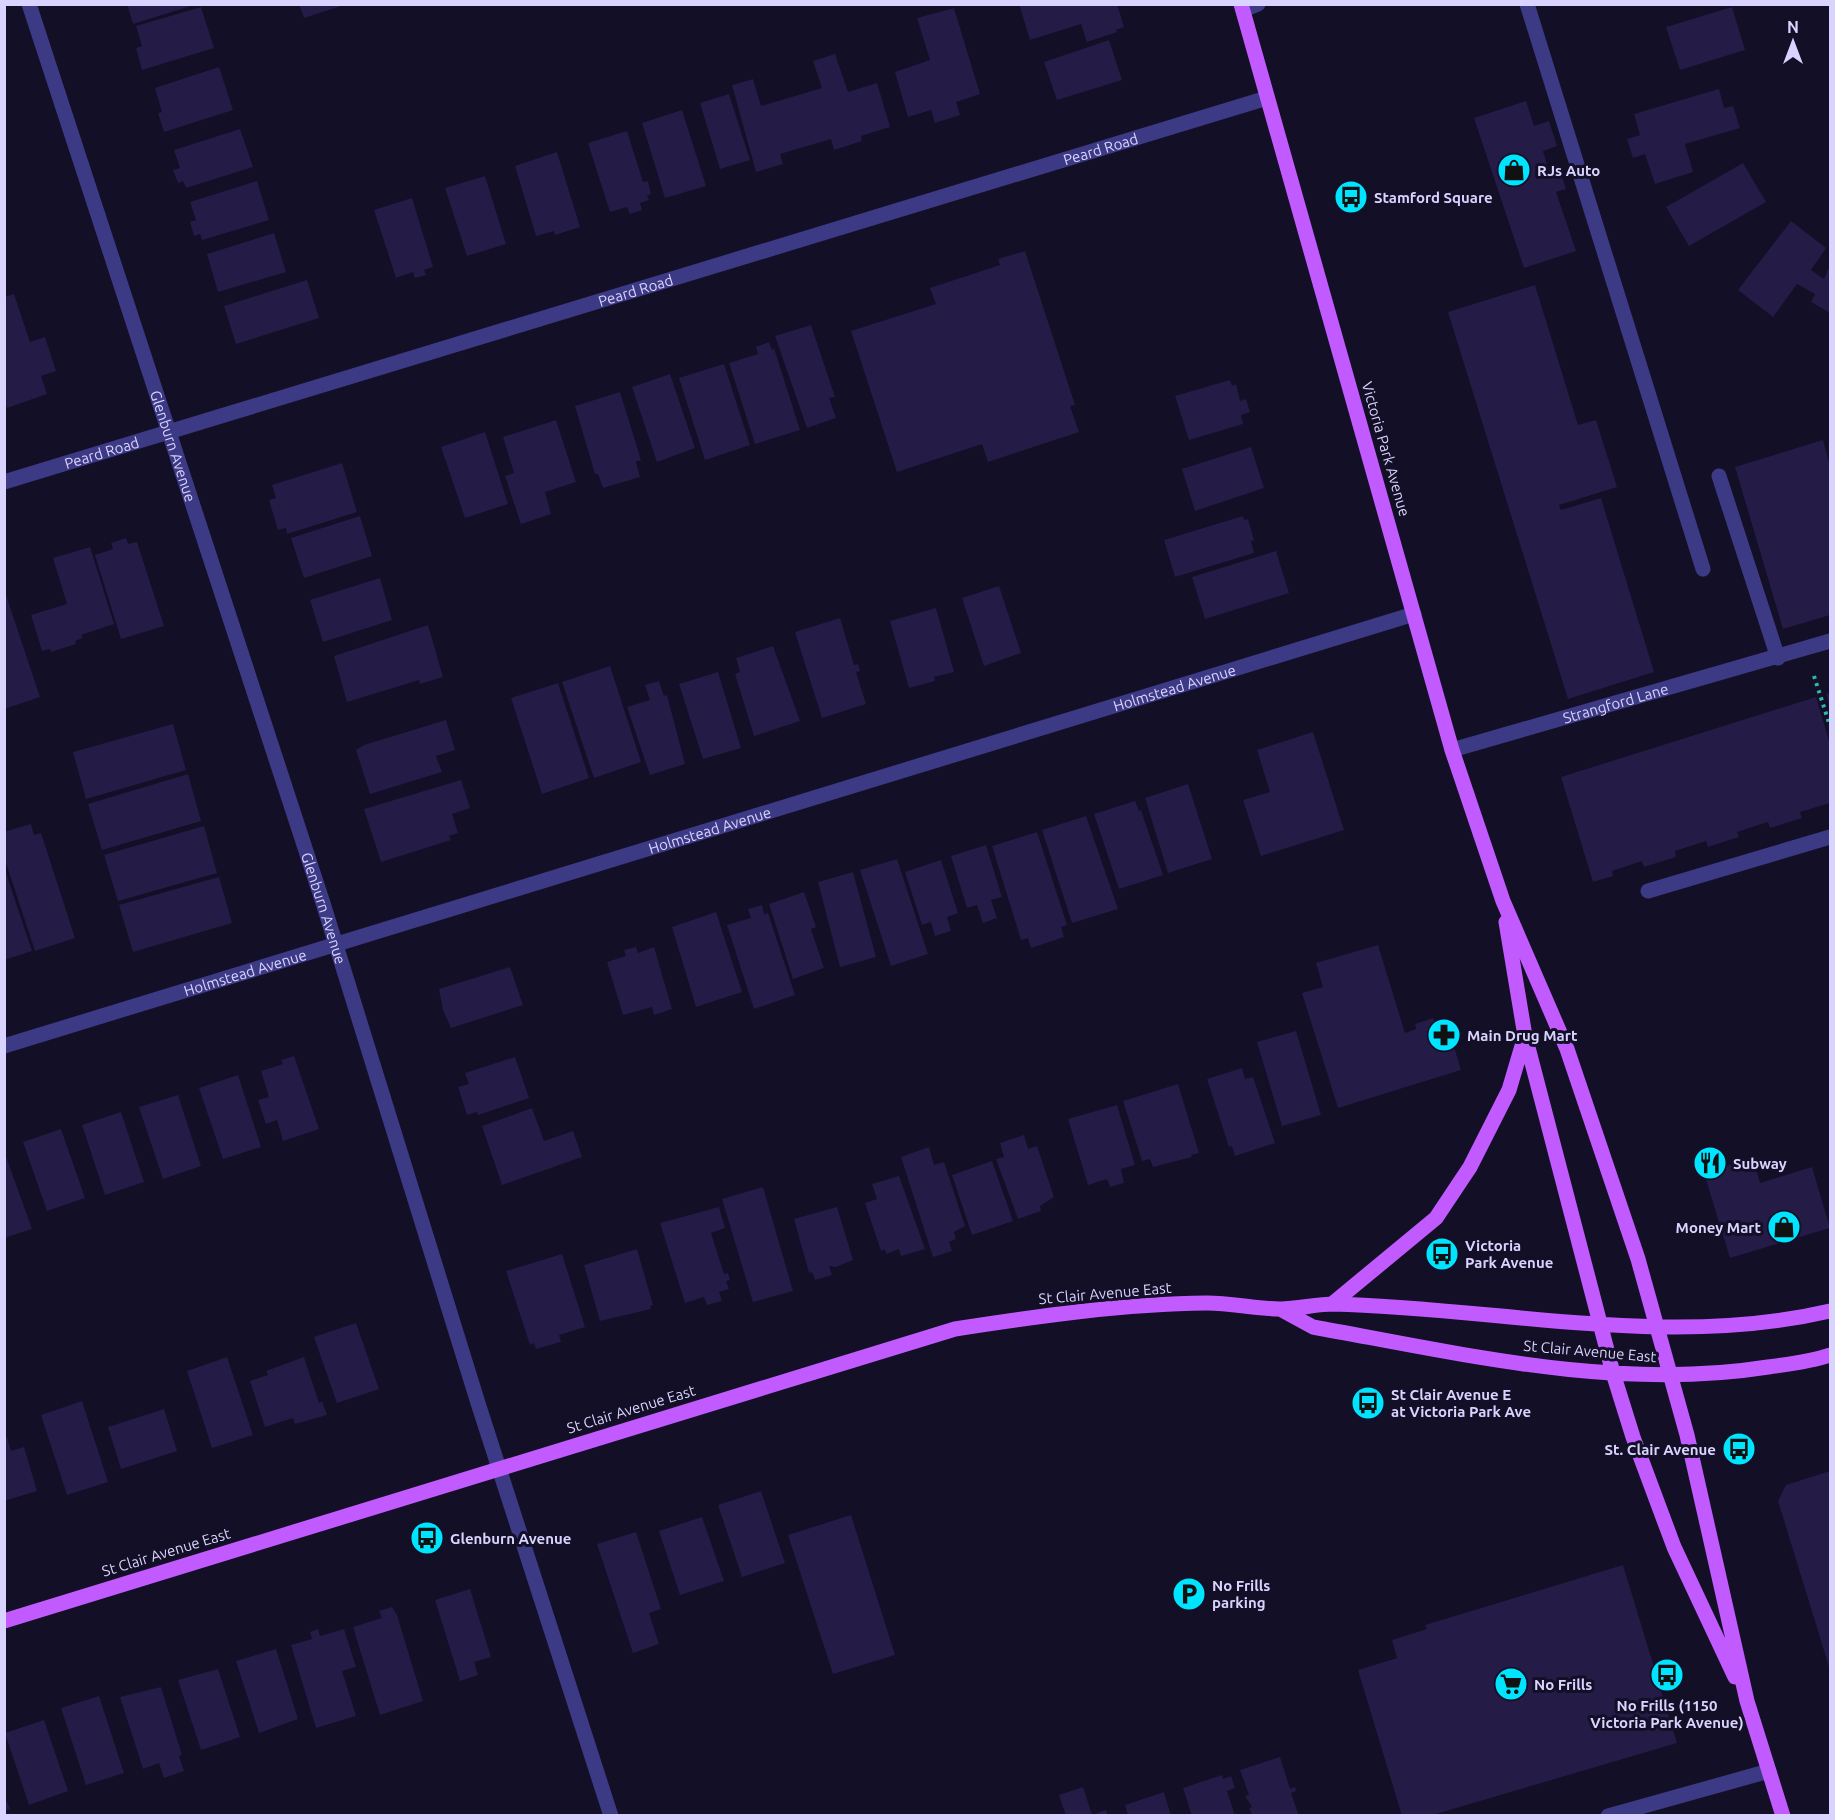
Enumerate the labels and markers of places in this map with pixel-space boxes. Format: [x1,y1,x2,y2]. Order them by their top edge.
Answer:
shop icon: RJs Auto [1496,152,1532,188]
place label: RJs Auto [1537,162,1600,179]
bus stop icon: Stamford Square [1333,179,1369,215]
place label: Stamford Square [1374,189,1493,206]
pharmacy icon: Main Drug Mart [1426,1017,1462,1053]
place label: Main Drug Mart [1467,1027,1578,1044]
restaurant icon: Subway [1692,1145,1728,1181]
place label: Subway [1733,1155,1787,1172]
shop icon: Money Mart [1766,1209,1802,1245]
place label: Money Mart [1676,1219,1762,1236]
bus stop icon: Victoria Park Avenue [1424,1236,1460,1272]
place label: Victoria Park Avenue [1465,1237,1553,1271]
bus stop icon: St Clair Avenue E at Victoria Park Ave [1350,1385,1386,1421]
place label: St Clair Avenue E at Victoria Park Ave [1391,1386,1531,1420]
bus stop icon: St. Clair Avenue [1721,1431,1757,1467]
place label: St. Clair Avenue [1604,1441,1716,1458]
bus stop icon: Glenburn Avenue [409,1520,445,1556]
place label: Glenburn Avenue [450,1530,571,1547]
parking icon: No Frills parking [1171,1576,1207,1612]
place label: No Frills parking [1212,1577,1270,1611]
bus stop icon: No Frills (1150 Victoria Park Avenue) [1649,1657,1685,1693]
supermarket icon: No Frills [1493,1666,1529,1702]
place label: No Frills [1534,1676,1592,1693]
place label: No Frills (1150 Victoria Park Avenue) [1590,1697,1744,1731]

